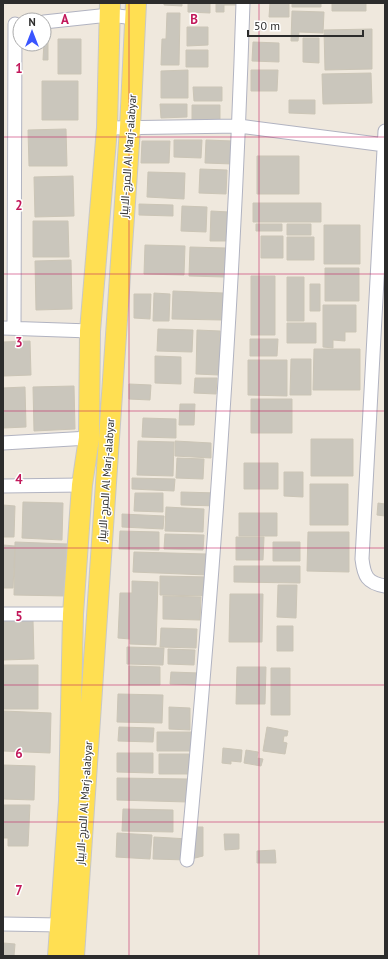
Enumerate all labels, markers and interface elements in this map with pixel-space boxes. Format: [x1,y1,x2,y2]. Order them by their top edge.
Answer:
text: A [61,11,69,28]
text: B [190,11,198,28]
north arrow [12,12,52,52]
scale bar [248,12,363,38]
text: N [28,15,36,29]
text: 50 m [254,18,280,33]
text: 1 [15,60,23,77]
street label: المرج-الابيار Al Marj-alabyar [117,93,140,219]
text: 2 [15,197,23,214]
text: 3 [15,334,23,351]
street label: المرج-الابيار Al Marj-alabyar [95,417,118,543]
text: 4 [15,471,23,488]
text: 5 [15,608,23,625]
street label: المرج-الابيار Al Marj-alabyar [73,740,96,866]
text: 6 [15,745,23,762]
text: 7 [15,882,23,899]

